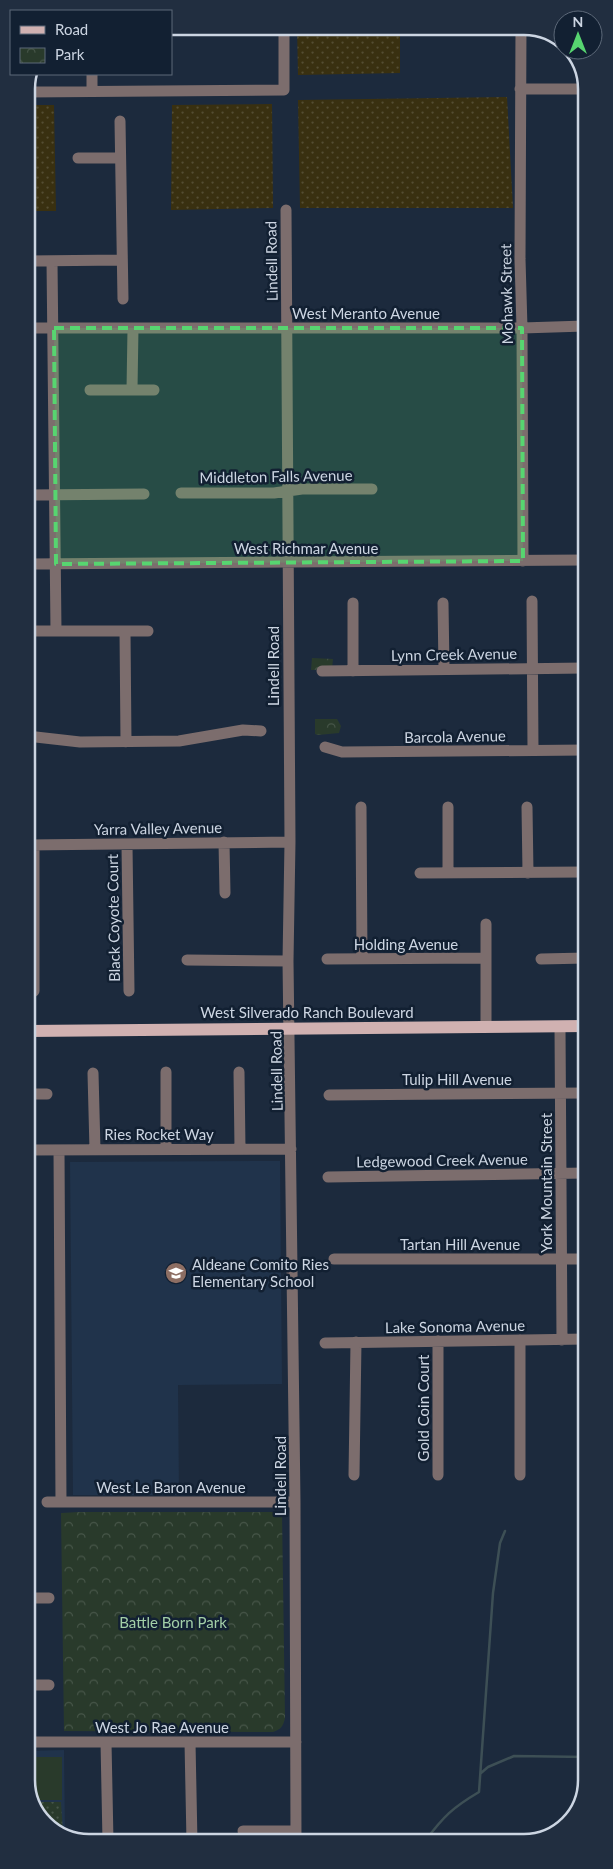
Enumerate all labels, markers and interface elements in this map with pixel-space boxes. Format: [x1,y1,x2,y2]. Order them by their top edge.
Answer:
legend [10,10,172,75]
north arrow [553,10,603,60]
text: N [573,13,583,30]
text: Road [55,20,88,38]
text: Park [55,45,85,63]
street label: Lindell Road [261,221,281,301]
street label: Mohawk Street [496,243,516,345]
street label: West Meranto Avenue [292,304,440,322]
street label: Middleton Falls Avenue [199,466,353,486]
street label: West Richmar Avenue [234,539,378,557]
street label: Lindell Road [264,626,282,706]
street label: Lynn Creek Avenue [391,644,517,664]
street label: Barcola Avenue [404,726,506,746]
street label: Yarra Valley Avenue [94,818,222,838]
street label: Black Coyote Court [103,853,123,982]
street label: Holding Avenue [354,935,458,953]
street label: West Silverado Ranch Boulevard [200,1003,414,1021]
street label: Lindell Road [266,1031,286,1111]
street label: Tulip Hill Avenue [402,1070,512,1088]
street label: York Mountain Street [537,1112,555,1253]
street label: Ries Rocket Way [104,1125,214,1143]
street label: Ledgewood Creek Avenue [356,1150,528,1170]
street label: Tartan Hill Avenue [400,1235,520,1253]
place label: Aldeane Comito Ries Elementary School [192,1255,329,1290]
school or university icon: Aldeane Comito Ries Elementary School [164,1261,188,1285]
street label: Lake Sonoma Avenue [385,1316,525,1336]
street label: Gold Coin Court [414,1354,432,1461]
street label: Lindell Road [271,1436,289,1516]
street label: West Le Baron Avenue [96,1478,246,1496]
park label: Battle Born Park [119,1613,227,1631]
street label: West Jo Rae Avenue [95,1718,229,1736]

